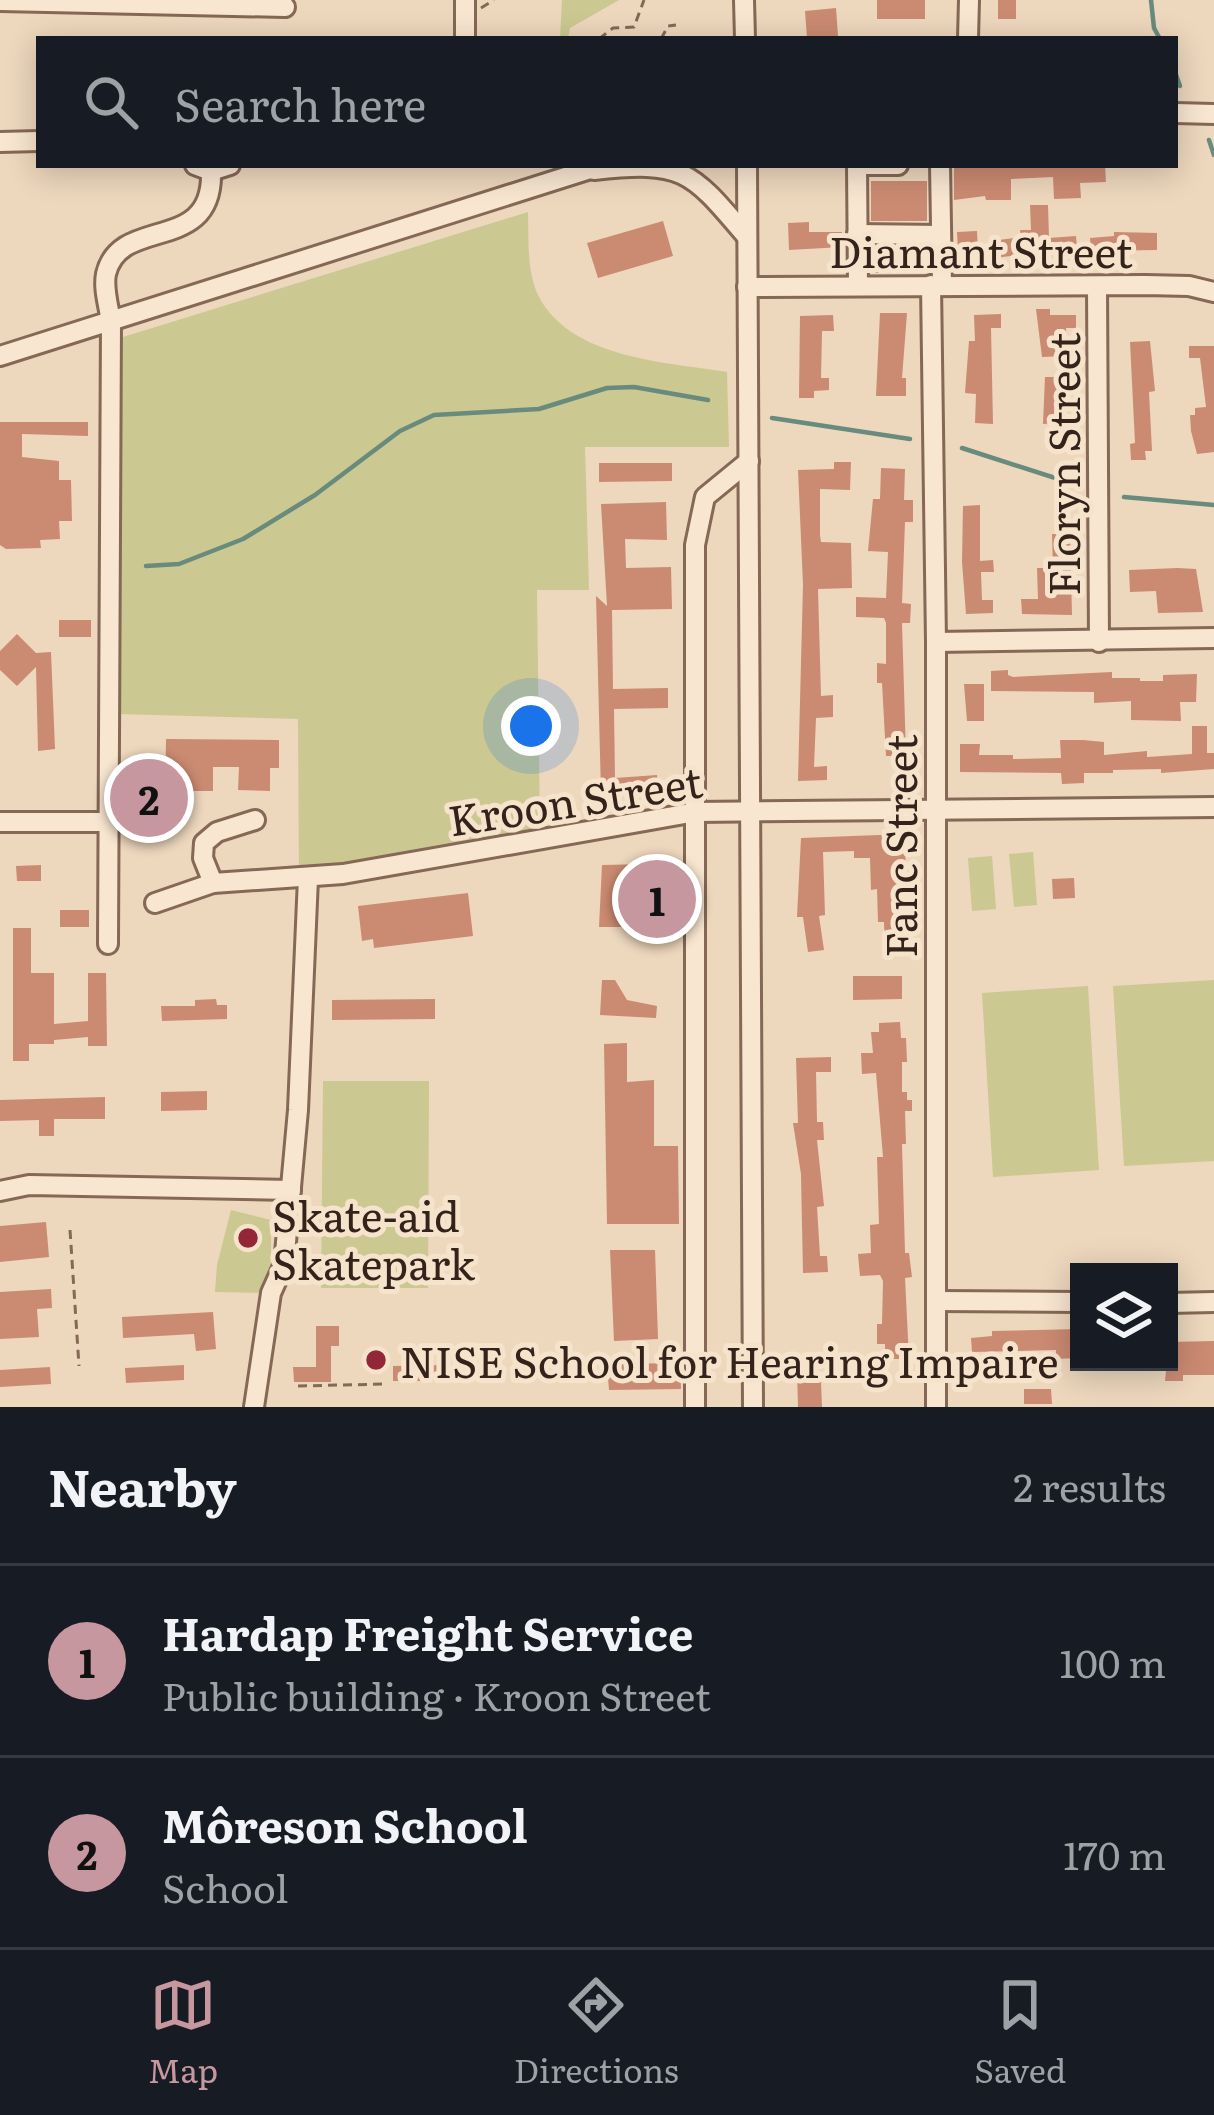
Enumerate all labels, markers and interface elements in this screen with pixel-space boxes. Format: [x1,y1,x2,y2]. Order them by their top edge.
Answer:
search box [36,36,1178,168]
icon: search [78,69,144,135]
text: Search here [174,69,426,136]
street label: Diamant Street [829,219,1133,281]
street label: Floryn Street [1031,332,1093,596]
your location [501,696,561,756]
street label: Fanc Street [868,734,930,958]
street label: Kroon Street [444,748,706,850]
pin: 2 [110,753,188,843]
pin: 1 [618,854,696,944]
place label: Skate-aid Skatepark [272,1183,475,1293]
marker: Skate-aid Skatepark [235,1225,261,1251]
map controls [1070,1263,1178,1371]
button: layers [1070,1263,1178,1371]
place label: NISE School for Hearing Impaire [400,1329,1059,1391]
marker: NISE School for Hearing Impaire [363,1347,389,1373]
text: Nearby [48,1447,237,1523]
text: 2 results [1013,1456,1166,1514]
text: Hardap Freight Service [162,1598,693,1665]
text: 1 [79,1632,95,1690]
text: 100 m [1059,1632,1166,1690]
text: Public building · Kroon Street [162,1665,711,1723]
text: Môreson School [162,1790,528,1857]
text: 2 [77,1824,97,1882]
text: 170 m [1063,1824,1166,1882]
text: School [162,1857,288,1915]
tab: Map [148,1972,218,2093]
tab: Directions [514,1972,679,2093]
tab: Saved [974,1972,1066,2093]

